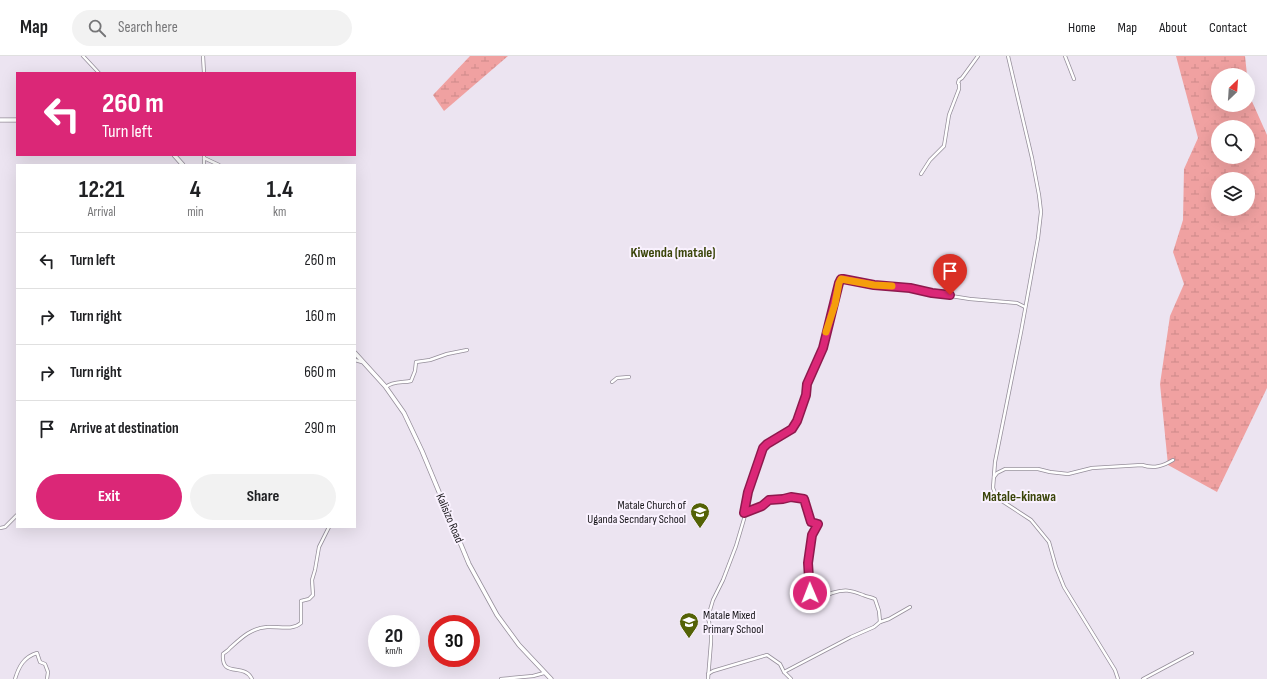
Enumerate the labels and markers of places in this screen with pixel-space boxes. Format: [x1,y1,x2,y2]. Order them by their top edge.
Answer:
pin [933,254,967,295]
place label: Matale Church of Uganda Secndary School [587,498,687,527]
school or university icon: Matale Church of Uganda Secndary School [689,501,711,529]
place label: Matale Mixed Primary School [703,608,763,637]
school or university icon: Matale Mixed Primary School [678,611,700,639]

